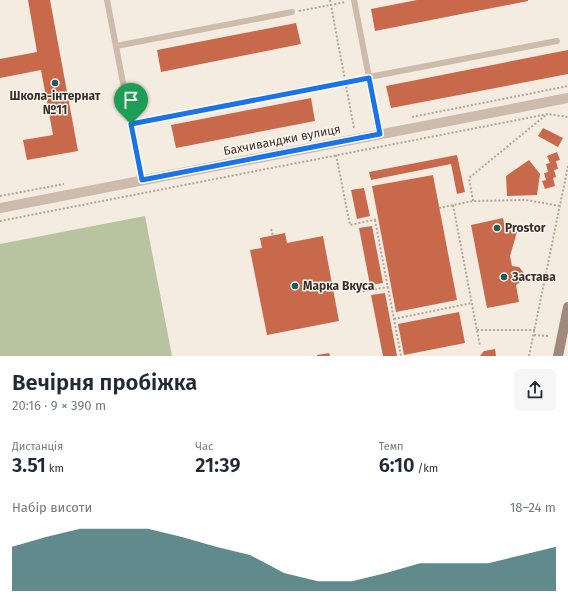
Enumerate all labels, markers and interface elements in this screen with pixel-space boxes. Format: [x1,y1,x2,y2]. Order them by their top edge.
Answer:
marker: Школа-інтернат №11 [50,78,60,88]
pin [114,83,148,124]
place label: Школа-інтернат №11 [9,89,101,117]
icon: arrive [120,89,142,111]
street label: Бахчиванджи вулиця [222,122,342,158]
place label: Prostor [505,221,546,235]
marker: Prostor [492,223,502,233]
place label: Застава [511,270,556,284]
marker: Застава [499,272,509,282]
place label: Марка Вкуса [303,279,375,293]
marker: Марка Вкуса [290,281,300,291]
text: Вечірня пробіжка [12,369,197,396]
button: share [514,369,556,411]
text: 20:16 · 9 × 390 m [12,398,106,413]
text: Дистанція [12,440,63,453]
text: Час [195,440,213,453]
text: Темп [379,440,404,453]
text: 3.51 [12,453,46,477]
text: 21:39 [195,453,240,477]
text: 6:10 [379,453,415,477]
text: km [46,462,64,475]
text: /km [415,462,438,475]
text: Набір висоти [12,500,92,515]
text: 18–24 m [510,500,556,515]

